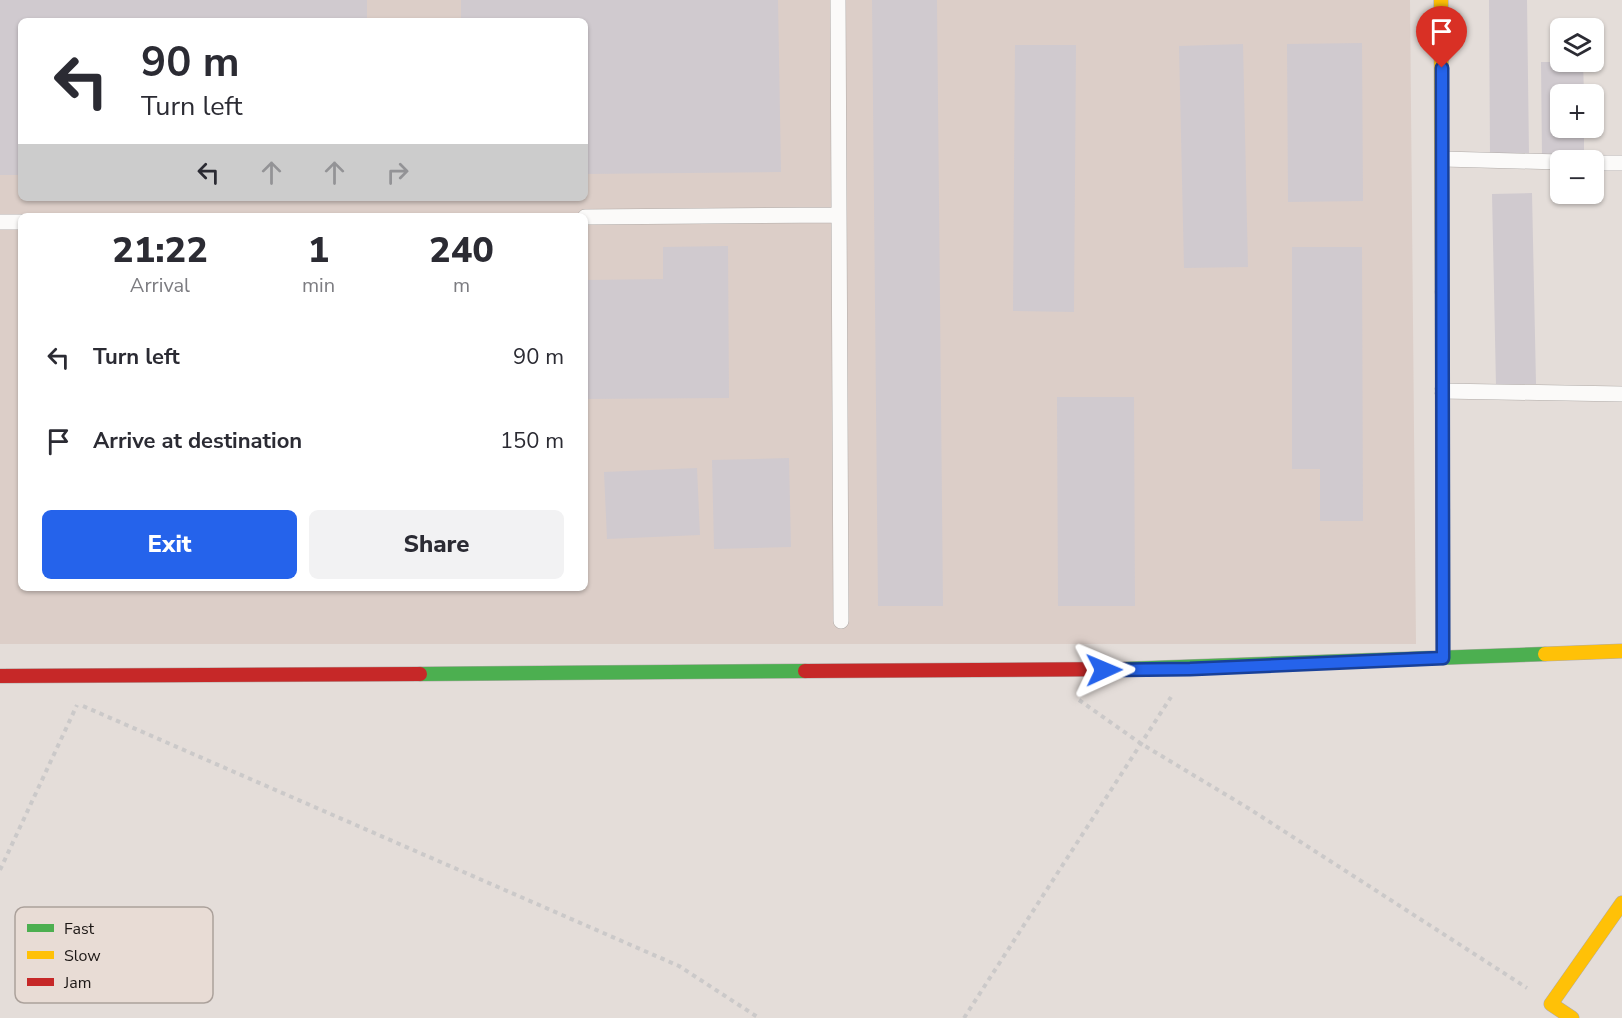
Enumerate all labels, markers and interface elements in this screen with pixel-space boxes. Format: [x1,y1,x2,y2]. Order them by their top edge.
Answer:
pin [1416,6,1467,68]
icon: arrive [1425,15,1458,48]
map controls [1550,18,1604,204]
button: layers [1550,18,1604,72]
text: 90 m [141,34,240,91]
icon: left [42,42,120,120]
button: + [1550,84,1604,138]
text: Turn left [141,88,242,125]
button: − [1550,150,1604,204]
icon: left [192,156,225,189]
icon: ahead [255,156,288,189]
icon: ahead [318,156,351,189]
icon: right [381,156,414,189]
text: 21:22 [112,226,208,275]
text: 1 [308,226,329,275]
text: 240 [429,226,494,275]
text: Arrival [130,272,190,299]
text: min [302,272,335,299]
text: m [453,272,470,299]
icon: left [42,341,75,374]
text: Turn left [93,342,180,372]
text: 90 m [513,342,564,372]
icon: arrive [42,425,75,458]
text: Arrive at destination [93,426,302,456]
text: 150 m [500,426,564,456]
button: Exit [42,510,297,579]
button: Share [309,510,564,579]
position arrow [1072,638,1136,702]
legend [15,907,213,1003]
text: Fast [64,918,95,940]
text: Slow [64,945,101,967]
text: Jam [63,972,91,994]

